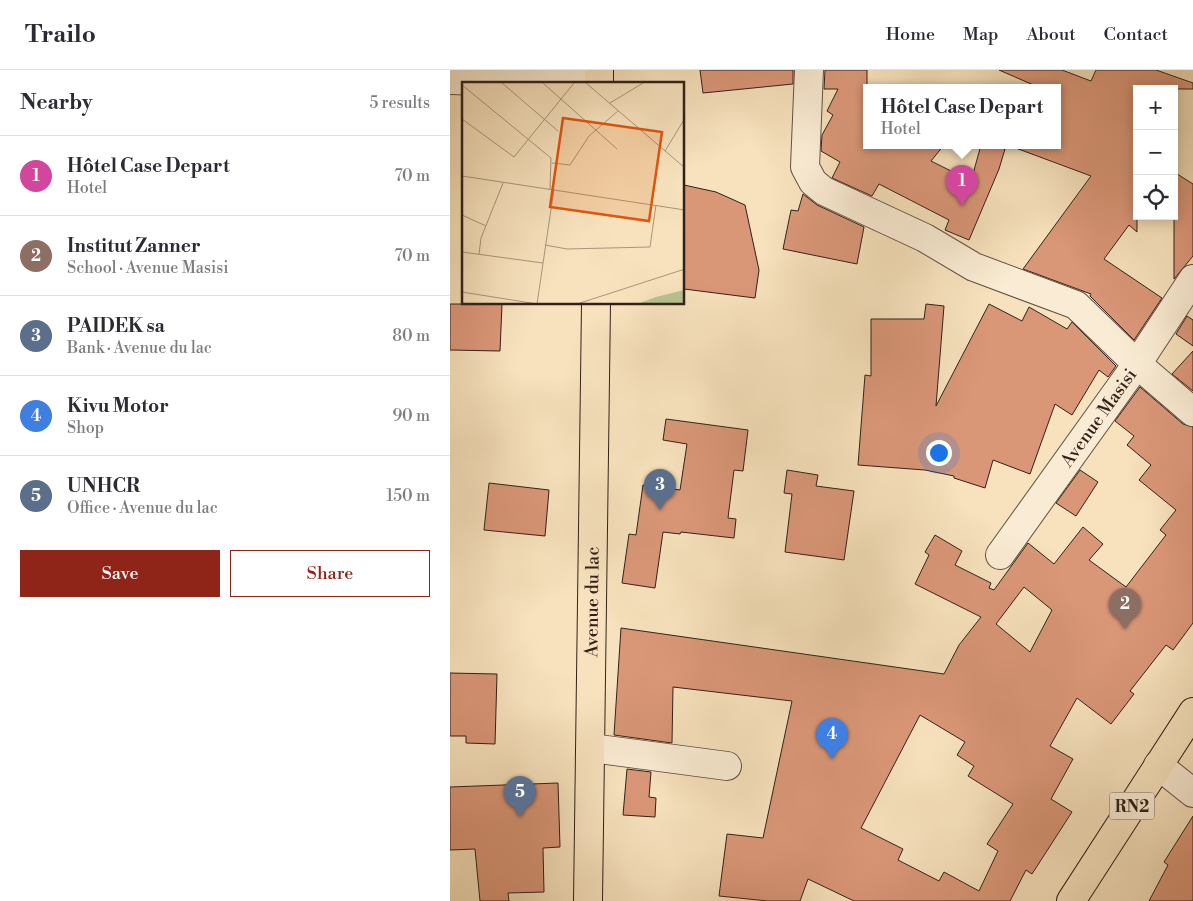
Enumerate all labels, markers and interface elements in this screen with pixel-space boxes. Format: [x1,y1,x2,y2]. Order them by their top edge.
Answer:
text: Trailo [25,20,96,50]
text: Home [886,23,935,46]
text: Map [963,23,999,46]
text: About [1027,23,1076,46]
text: Contact [1104,23,1168,46]
inset map [462,82,685,305]
popup [863,84,1061,149]
map controls [1133,85,1178,220]
button: + [1133,85,1178,130]
text: Nearby [20,90,93,116]
text: 5 results [369,93,430,113]
text: Hôtel Case Depart [881,95,1043,119]
text: Hotel [881,119,921,139]
button: − [1133,130,1178,175]
text: Hôtel Case Depart [67,154,230,178]
pin: 1 [946,165,978,206]
text: 1 [32,166,40,186]
text: 70 m [394,166,430,186]
button: locate [1133,175,1178,220]
text: Hotel [67,178,107,198]
text: Institut Zanner [67,234,201,258]
text: 2 [31,246,41,266]
text: 70 m [394,246,430,266]
text: School · Avenue Masisi [67,258,229,278]
text: PAIDEK sa [67,314,165,338]
text: 3 [31,326,41,346]
text: 80 m [392,326,430,346]
text: Bank · Avenue du lac [67,338,212,358]
street label: Avenue Masisi [1055,364,1142,473]
text: Kivu Motor [67,394,169,418]
text: 4 [31,406,41,426]
text: 90 m [392,406,430,426]
text: Shop [67,418,104,438]
your location [926,440,952,466]
pin: 3 [644,469,676,510]
text: UNHCR [67,474,140,498]
text: 5 [31,486,41,506]
text: 150 m [386,486,430,506]
text: Office · Avenue du lac [67,498,218,518]
street label: Avenue du lac [580,546,605,659]
button: Save [20,550,220,597]
button: Share [230,550,430,597]
pin: 2 [1109,588,1141,629]
pin: 4 [816,718,848,759]
pin: 5 [504,776,536,817]
road number: RN2 [1110,792,1154,819]

